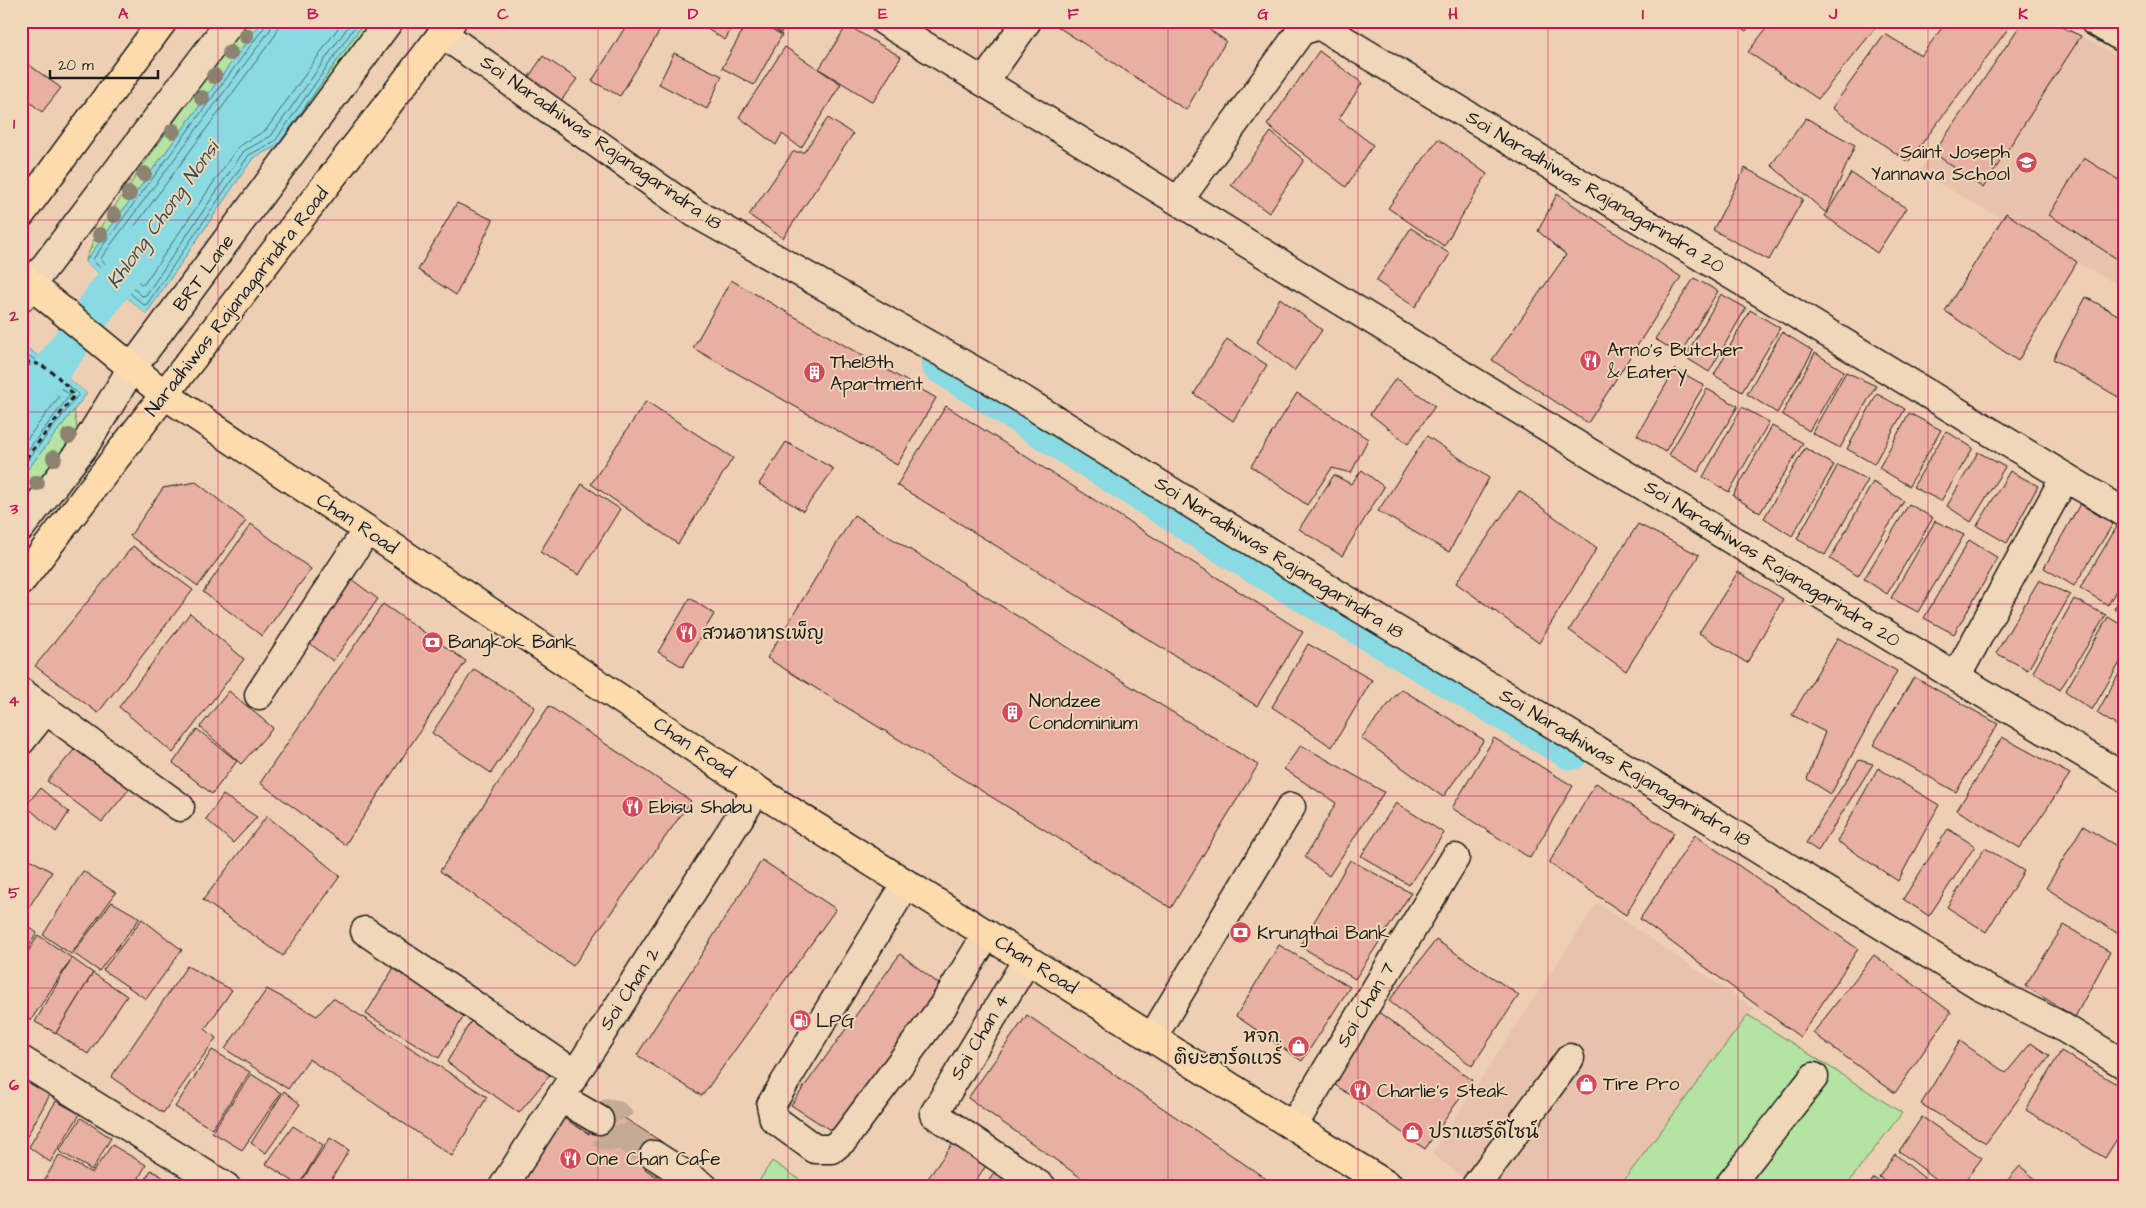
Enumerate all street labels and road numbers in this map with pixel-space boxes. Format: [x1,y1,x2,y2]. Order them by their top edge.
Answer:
street label: Soi Naradhiwas Rajanagarindra 18 [474,49,727,238]
street label: Soi Naradhiwas Rajanagarindra 20 [1460,104,1729,281]
street label: Naradhiwas Rajanagarindra Road [139,181,336,423]
street label: BRT Lane [167,229,241,317]
street label: Soi Naradhiwas Rajanagarindra 18 [1149,470,1409,647]
street label: Soi Naradhiwas Rajanagarindra 20 [1638,474,1905,655]
street label: Chan Road [311,487,403,561]
street label: Soi Naradhiwas Rajanagarindra 18 [1494,682,1756,855]
street label: Chan Road [648,711,740,785]
street label: Chan Road [989,929,1083,1001]
street label: Soi Chan 2 [593,942,667,1036]
street label: Soi Chan 7 [1330,957,1402,1053]
street label: Soi Chan 4 [944,989,1016,1085]

